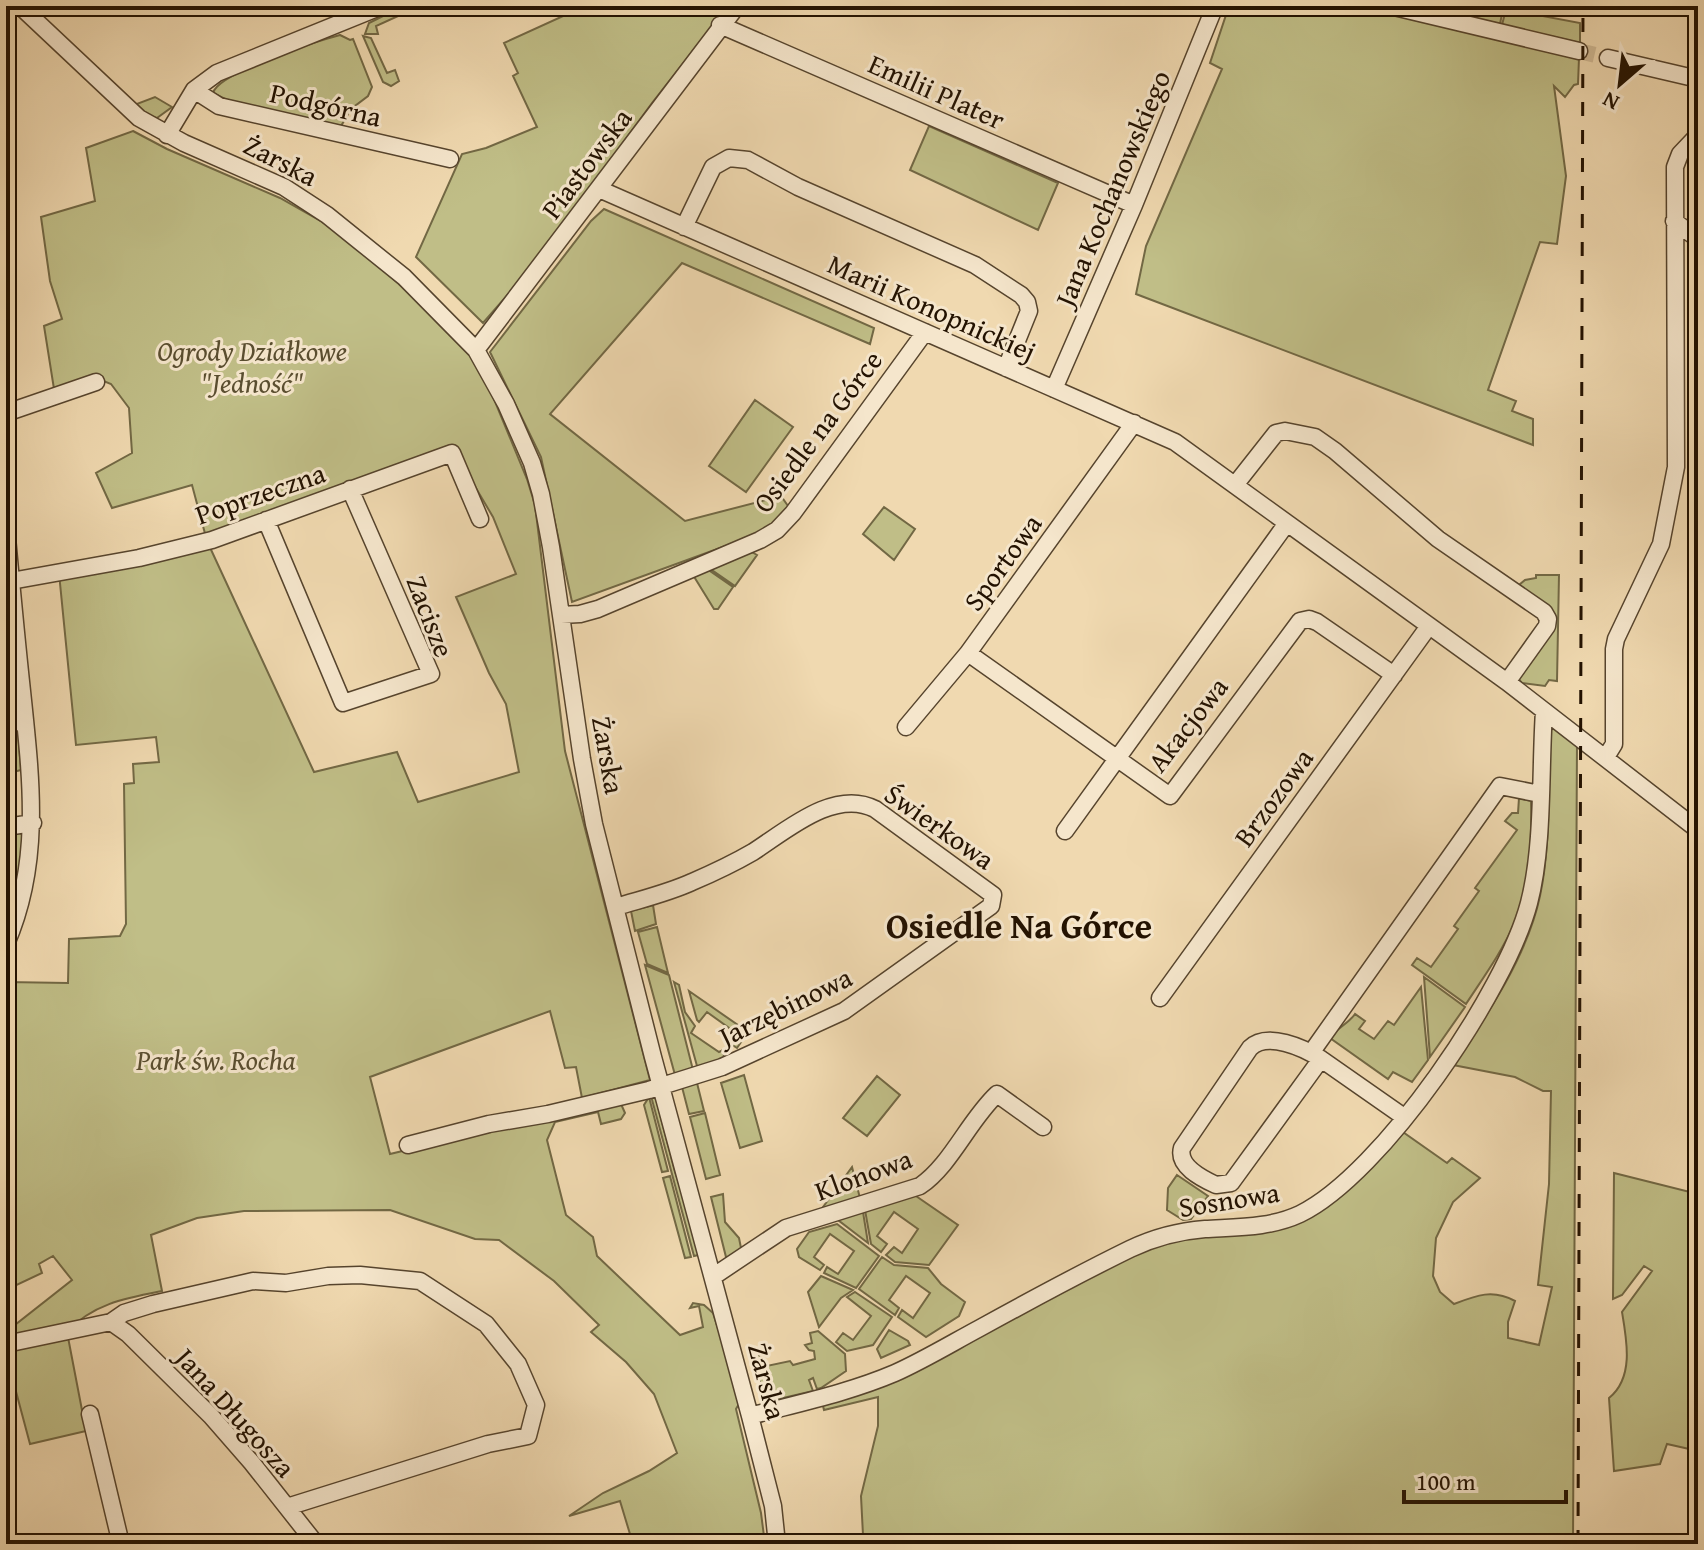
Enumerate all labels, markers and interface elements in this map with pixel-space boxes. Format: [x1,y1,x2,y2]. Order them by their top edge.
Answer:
street label: Emilii Plater [862,43,1012,139]
north arrow [1580,44,1660,124]
street label: Jana Kochanowskiego [1043,64,1180,315]
street label: Podgórna [266,71,386,137]
text: N [1596,84,1625,119]
street label: Piastowska [531,98,642,227]
street label: Żarska [237,124,326,196]
street label: Marii Konopnickiej [821,243,1043,371]
park label: Ogrody Działkowe "Jedność" [157,330,347,403]
street label: Osiedle na Górce [742,341,892,521]
street label: Poprzeczna [190,451,331,534]
street label: Sportowa [953,504,1052,619]
street label: Zacisze [397,569,465,663]
street label: Akacjowa [1137,667,1238,780]
street label: Żarska [582,713,636,798]
street label: Brzozowa [1223,739,1323,855]
street label: Świerkowa [877,773,1004,879]
district label: Osiedle Na Górce [886,898,1152,951]
street label: Jarzębinowa [709,956,859,1057]
park label: Park św. Rocha [135,1039,296,1080]
street label: Klonowa [809,1137,918,1211]
street label: Sosnowa [1176,1171,1283,1227]
street label: Jana Długosza [164,1336,306,1487]
street label: Żarska [738,1338,798,1425]
scale bar [1404,1454,1566,1504]
text: 100 m [1416,1464,1476,1499]

